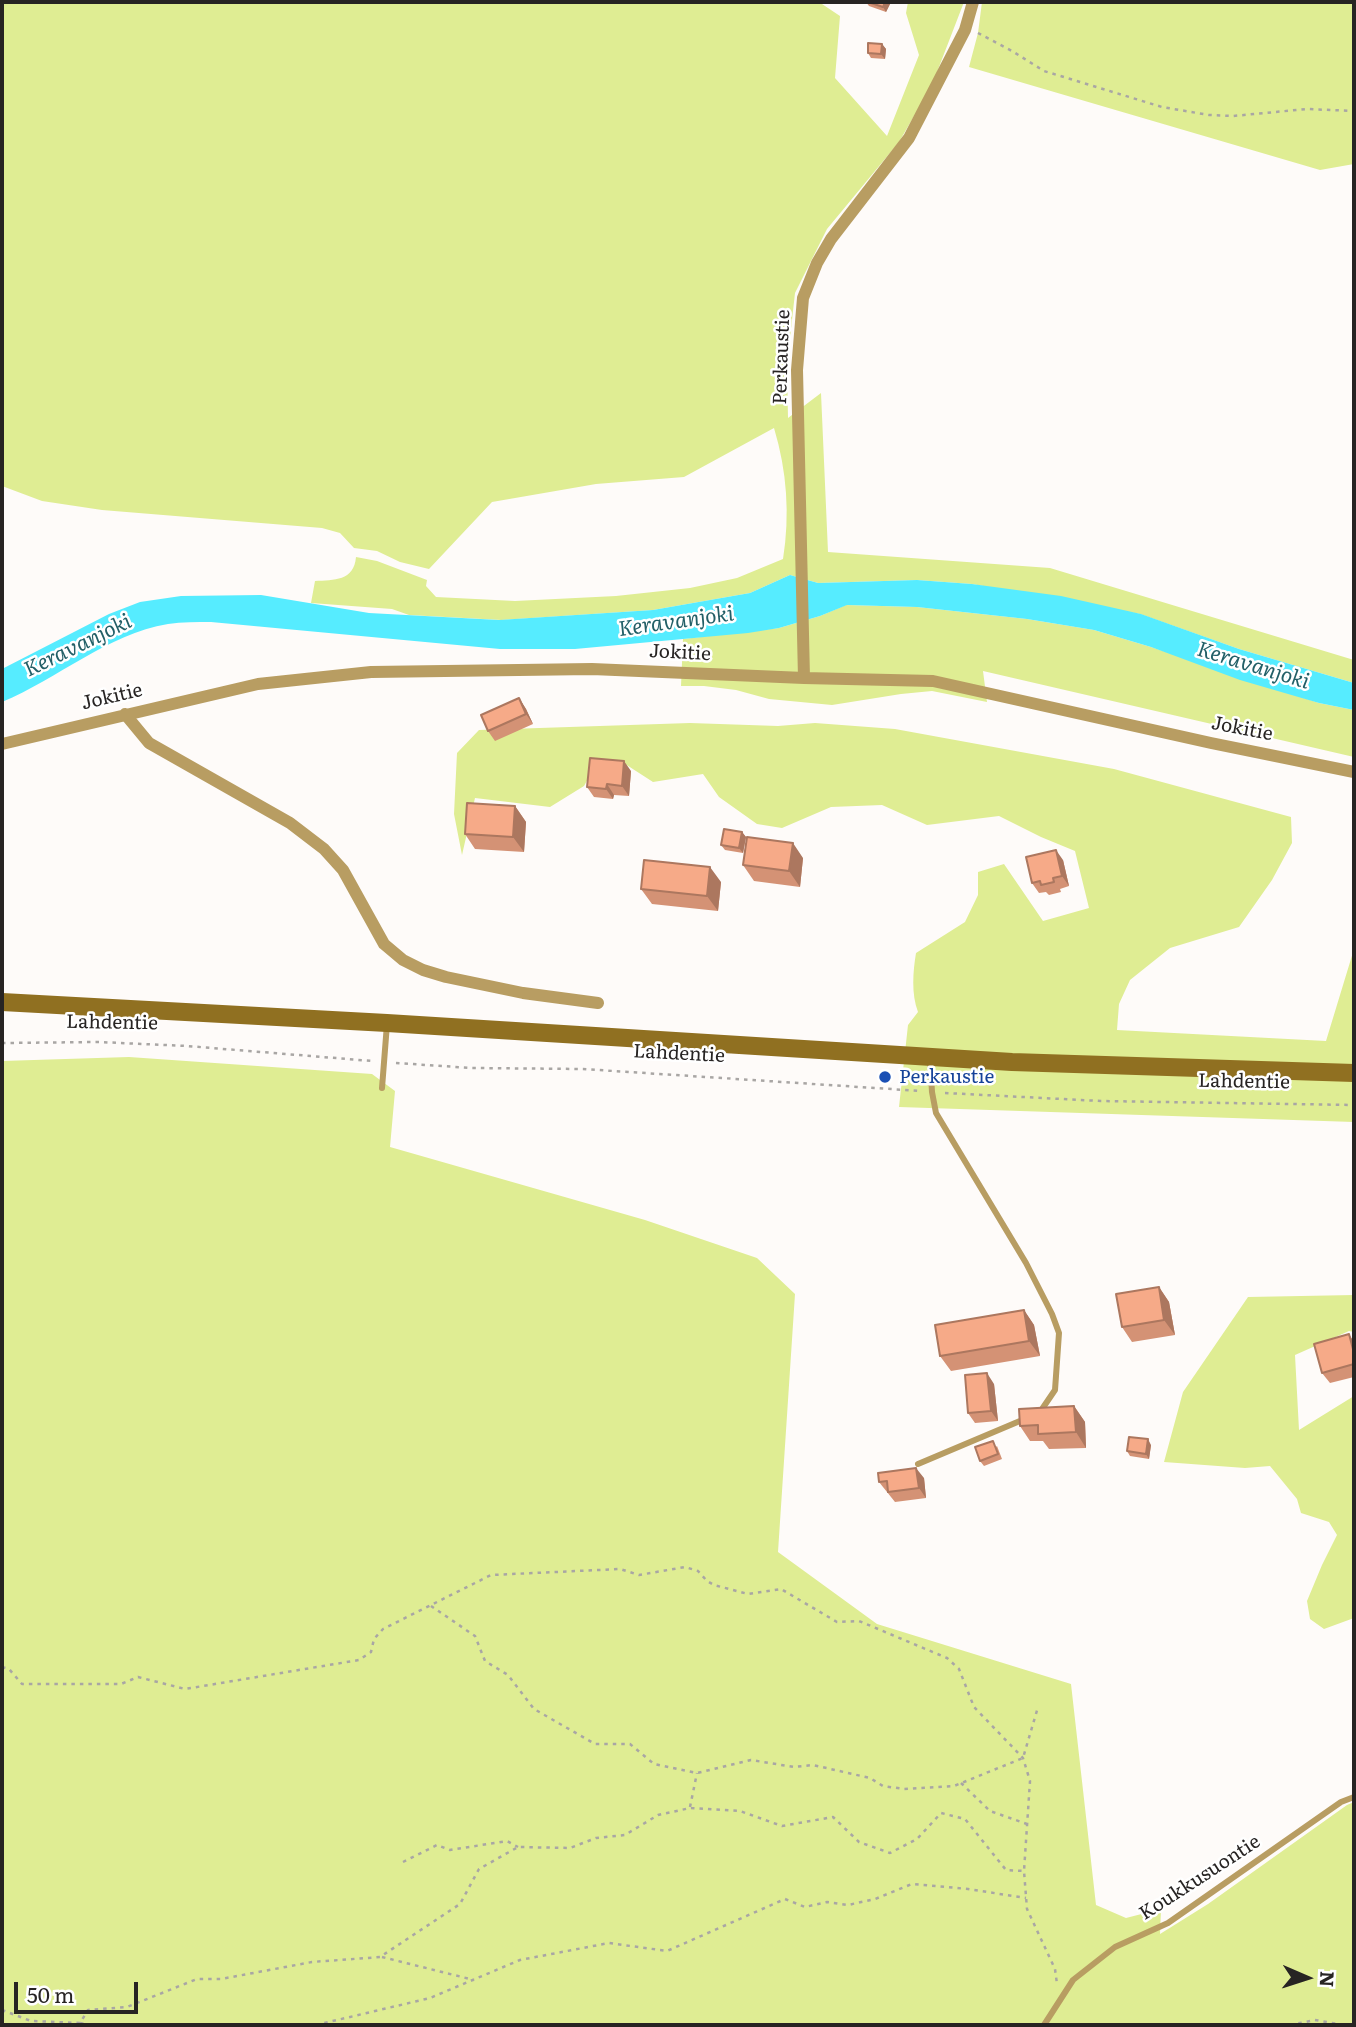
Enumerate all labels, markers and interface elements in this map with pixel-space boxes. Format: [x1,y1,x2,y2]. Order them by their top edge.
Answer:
street label: Perkaustie [769,309,795,405]
water label: Keravanjoki [617,601,735,643]
water label: Keravanjoki [20,609,136,683]
water label: Keravanjoki [1194,637,1312,695]
street label: Jokitie [649,640,711,666]
street label: Jokitie [79,679,145,715]
street label: Jokitie [1209,712,1275,746]
street label: Lahdentie [66,1011,158,1035]
street label: Lahdentie [633,1040,725,1068]
place label: Perkaustie [899,1066,994,1088]
marker: Perkaustie [877,1069,893,1085]
street label: Lahdentie [1198,1070,1290,1094]
street label: Koukkusuontie [1135,1830,1265,1926]
north arrow [1272,1943,1342,2013]
scale bar [18,1968,142,2012]
text: N [1314,1970,1342,1988]
text: 50 m [27,1978,74,2009]

